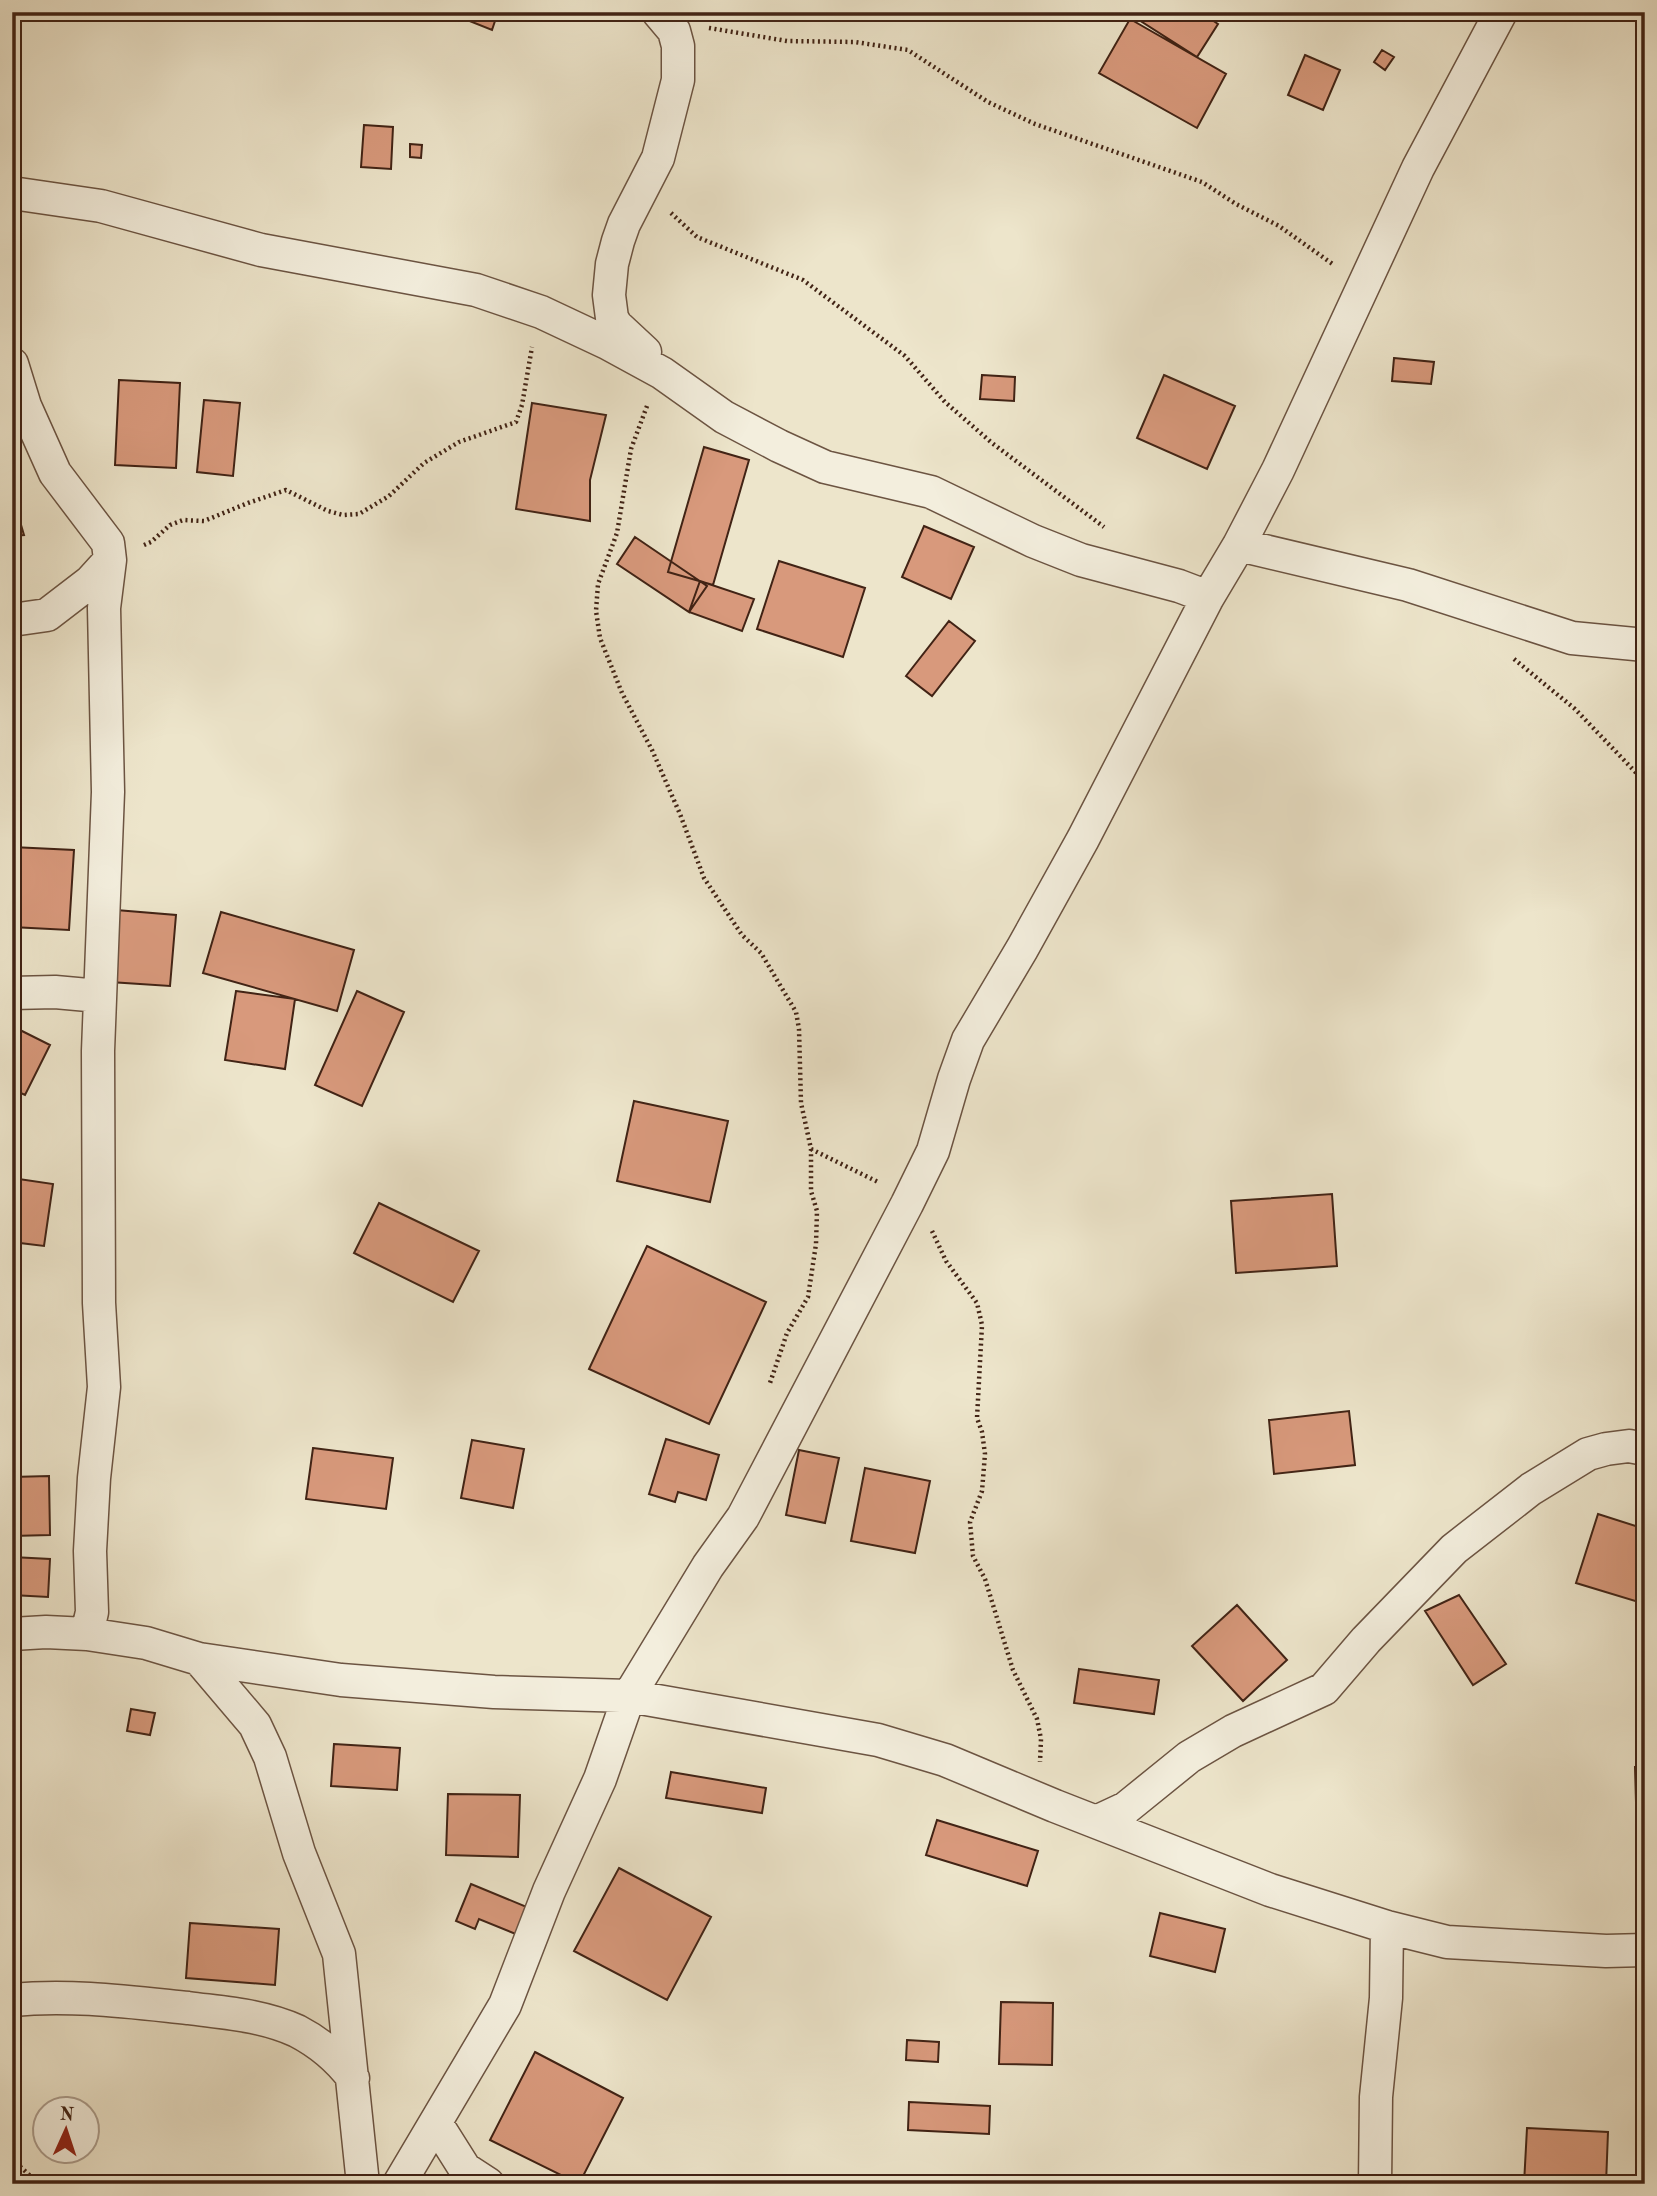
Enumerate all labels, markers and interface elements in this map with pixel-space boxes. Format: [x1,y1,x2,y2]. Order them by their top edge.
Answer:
north arrow [32,2094,102,2164]
text: N [59,2106,75,2125]

